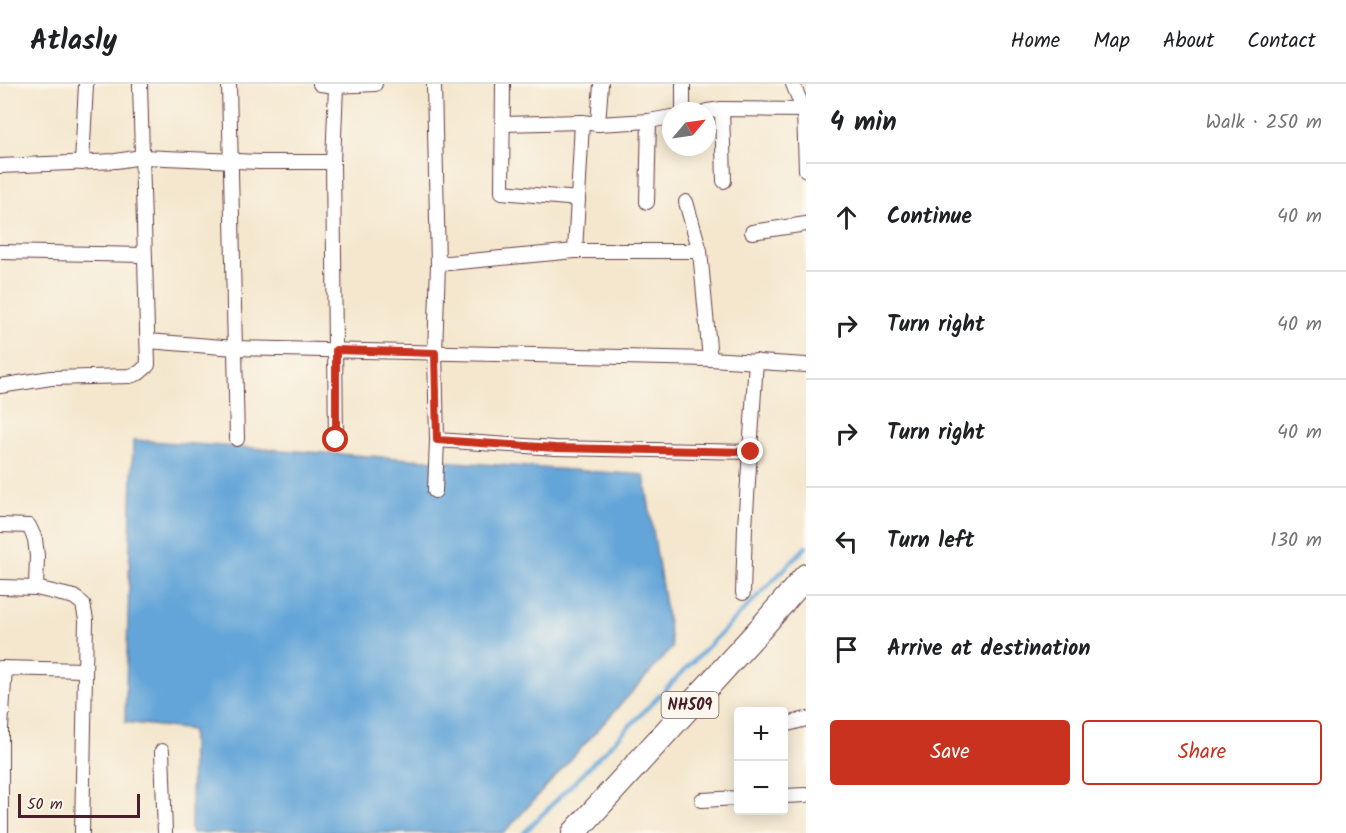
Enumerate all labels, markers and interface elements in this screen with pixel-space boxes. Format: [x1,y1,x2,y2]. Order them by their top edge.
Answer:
text: Atlasly [30,19,117,64]
text: Home [1011,25,1060,58]
text: Map [1093,25,1130,58]
text: About [1163,25,1214,58]
text: Contact [1247,25,1316,58]
north arrow [662,102,716,156]
text: 4 min [830,102,897,144]
text: Walk · 250 m [1206,107,1322,139]
text: Continue [887,200,972,235]
icon: ahead [830,201,863,234]
text: 40 m [1277,201,1322,233]
text: Turn right [887,308,985,343]
icon: right [830,309,863,342]
text: 40 m [1277,309,1322,341]
text: Turn right [887,416,985,451]
icon: right [830,417,863,450]
text: 40 m [1277,417,1322,449]
route start [322,426,348,452]
route end [737,438,763,464]
text: Turn left [887,524,974,559]
icon: left [830,525,863,558]
text: 130 m [1270,525,1322,557]
text: Arrive at destination [887,632,1090,667]
icon: arrive [830,633,863,666]
road number: NH509 [662,692,718,718]
map controls [734,707,788,815]
button: + [734,707,788,761]
button: Save [830,720,1070,785]
button: Share [1082,720,1322,785]
button: − [734,761,788,815]
scale bar [18,791,140,818]
text: 50 m [27,792,63,817]

